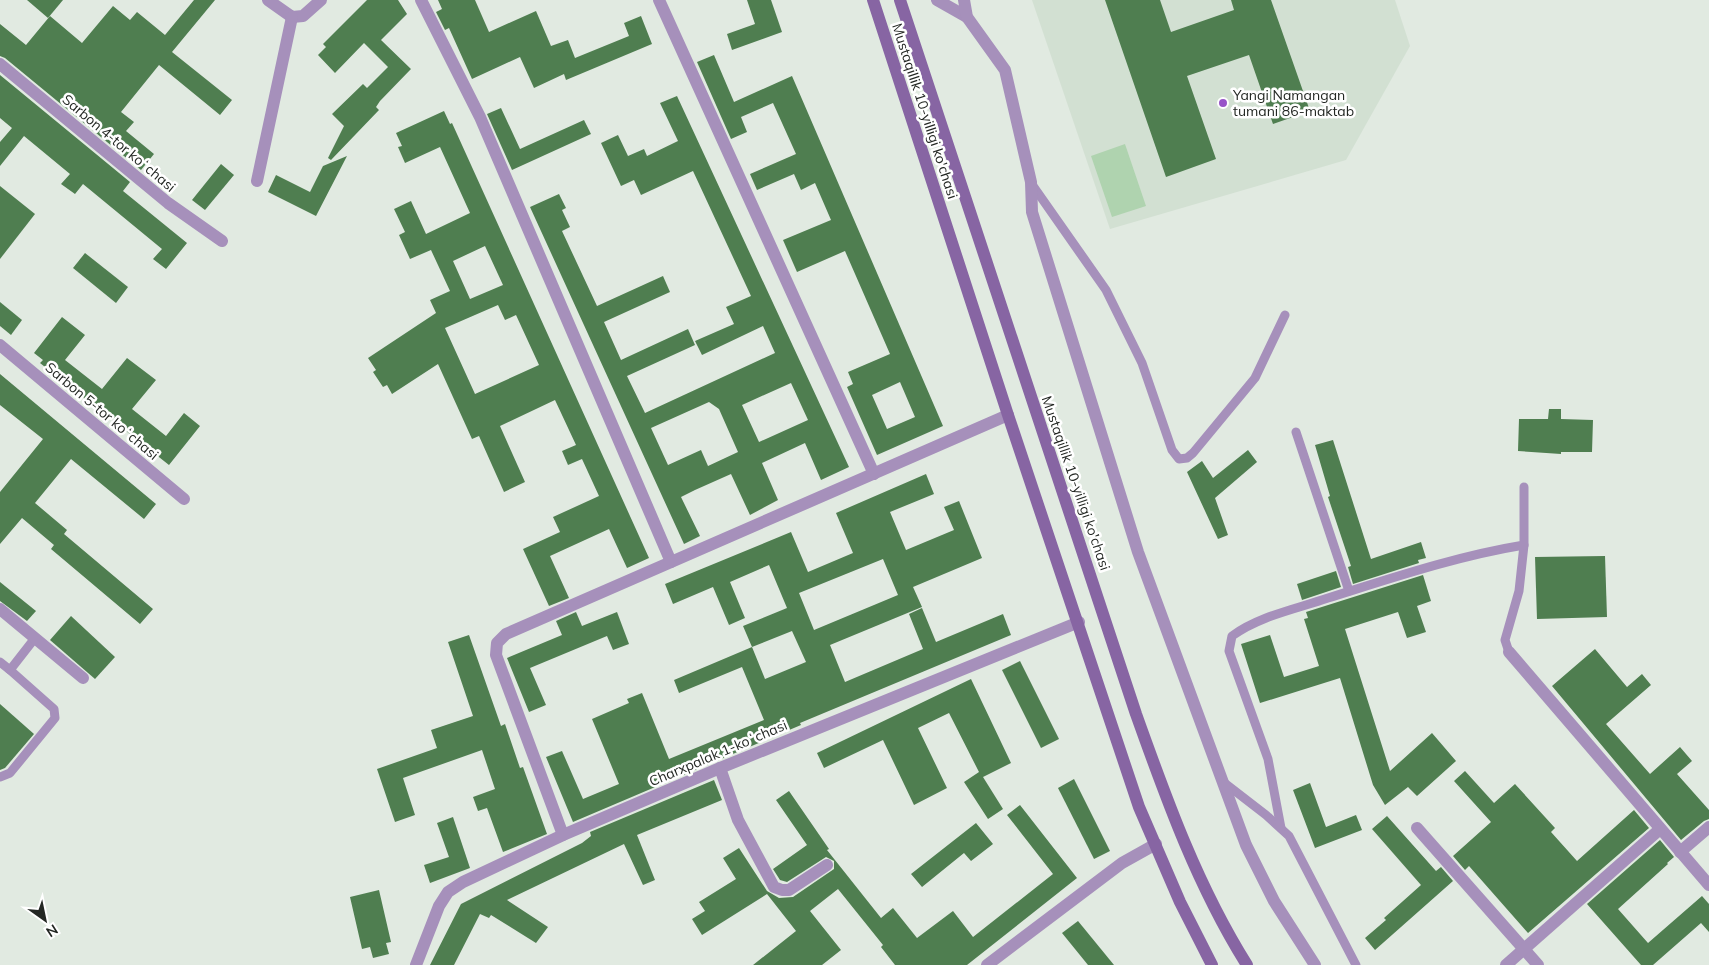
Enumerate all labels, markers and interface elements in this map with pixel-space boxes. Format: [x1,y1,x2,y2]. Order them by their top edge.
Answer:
street label: Mustaqillik 10-yilligi ko'chasi [888,21,962,201]
place label: Yangi Namangan tumani 86-maktab [1232,86,1354,120]
street label: Sarbon 4-tor koʻchasi [59,90,179,196]
marker: Yangi Namangan tumani 86-maktab [1217,97,1229,109]
street label: Sarbon 5-tor koʻchasi [42,358,162,464]
street label: Mustaqillik 10-yilligi ko'chasi [1038,393,1114,573]
street label: Charxpalak 1-koʻchasi [646,716,790,790]
north arrow [20,895,70,945]
text: N [43,920,61,941]

